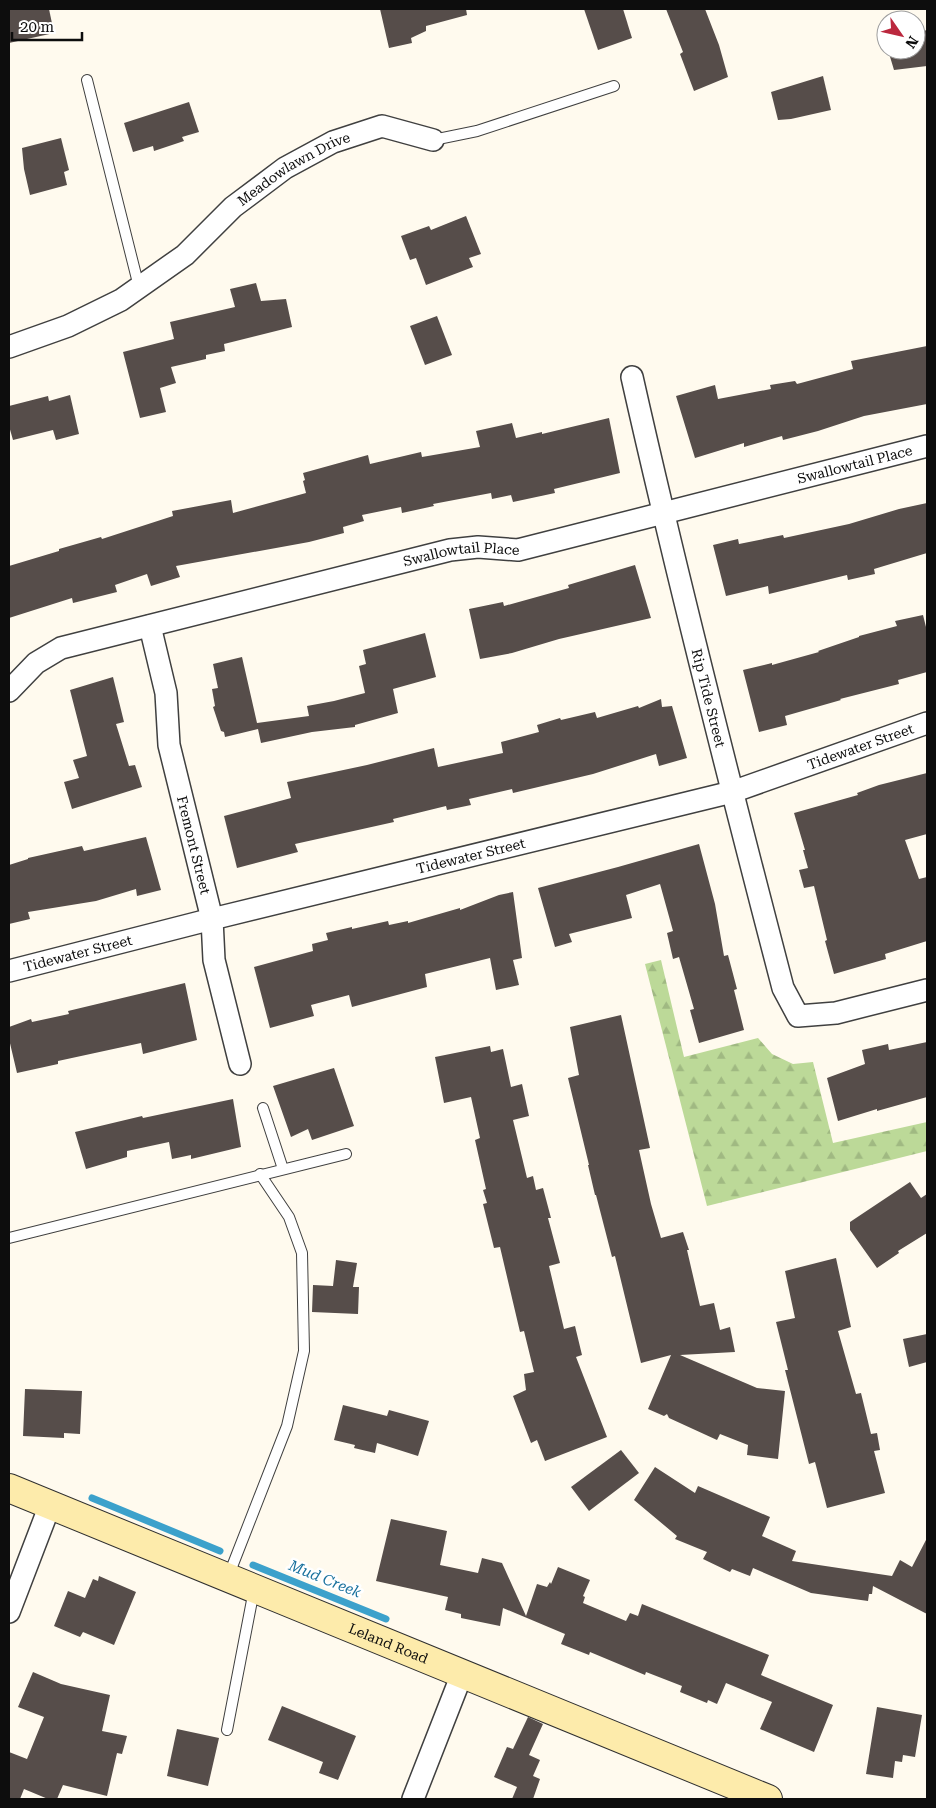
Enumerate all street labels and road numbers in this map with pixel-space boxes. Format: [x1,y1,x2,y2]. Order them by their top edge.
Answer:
street label: Meadowlawn Drive [234,129,352,209]
street label: Swallowtail Place [796,442,914,487]
street label: Swallowtail Place [401,539,520,570]
street label: Rip Tide Street [689,647,729,749]
street label: Tidewater Street [805,720,916,773]
street label: Fremont Street [174,794,214,896]
street label: Tidewater Street [415,835,527,877]
street label: Tidewater Street [22,932,134,975]
street label: Leland Road [346,1620,430,1667]

